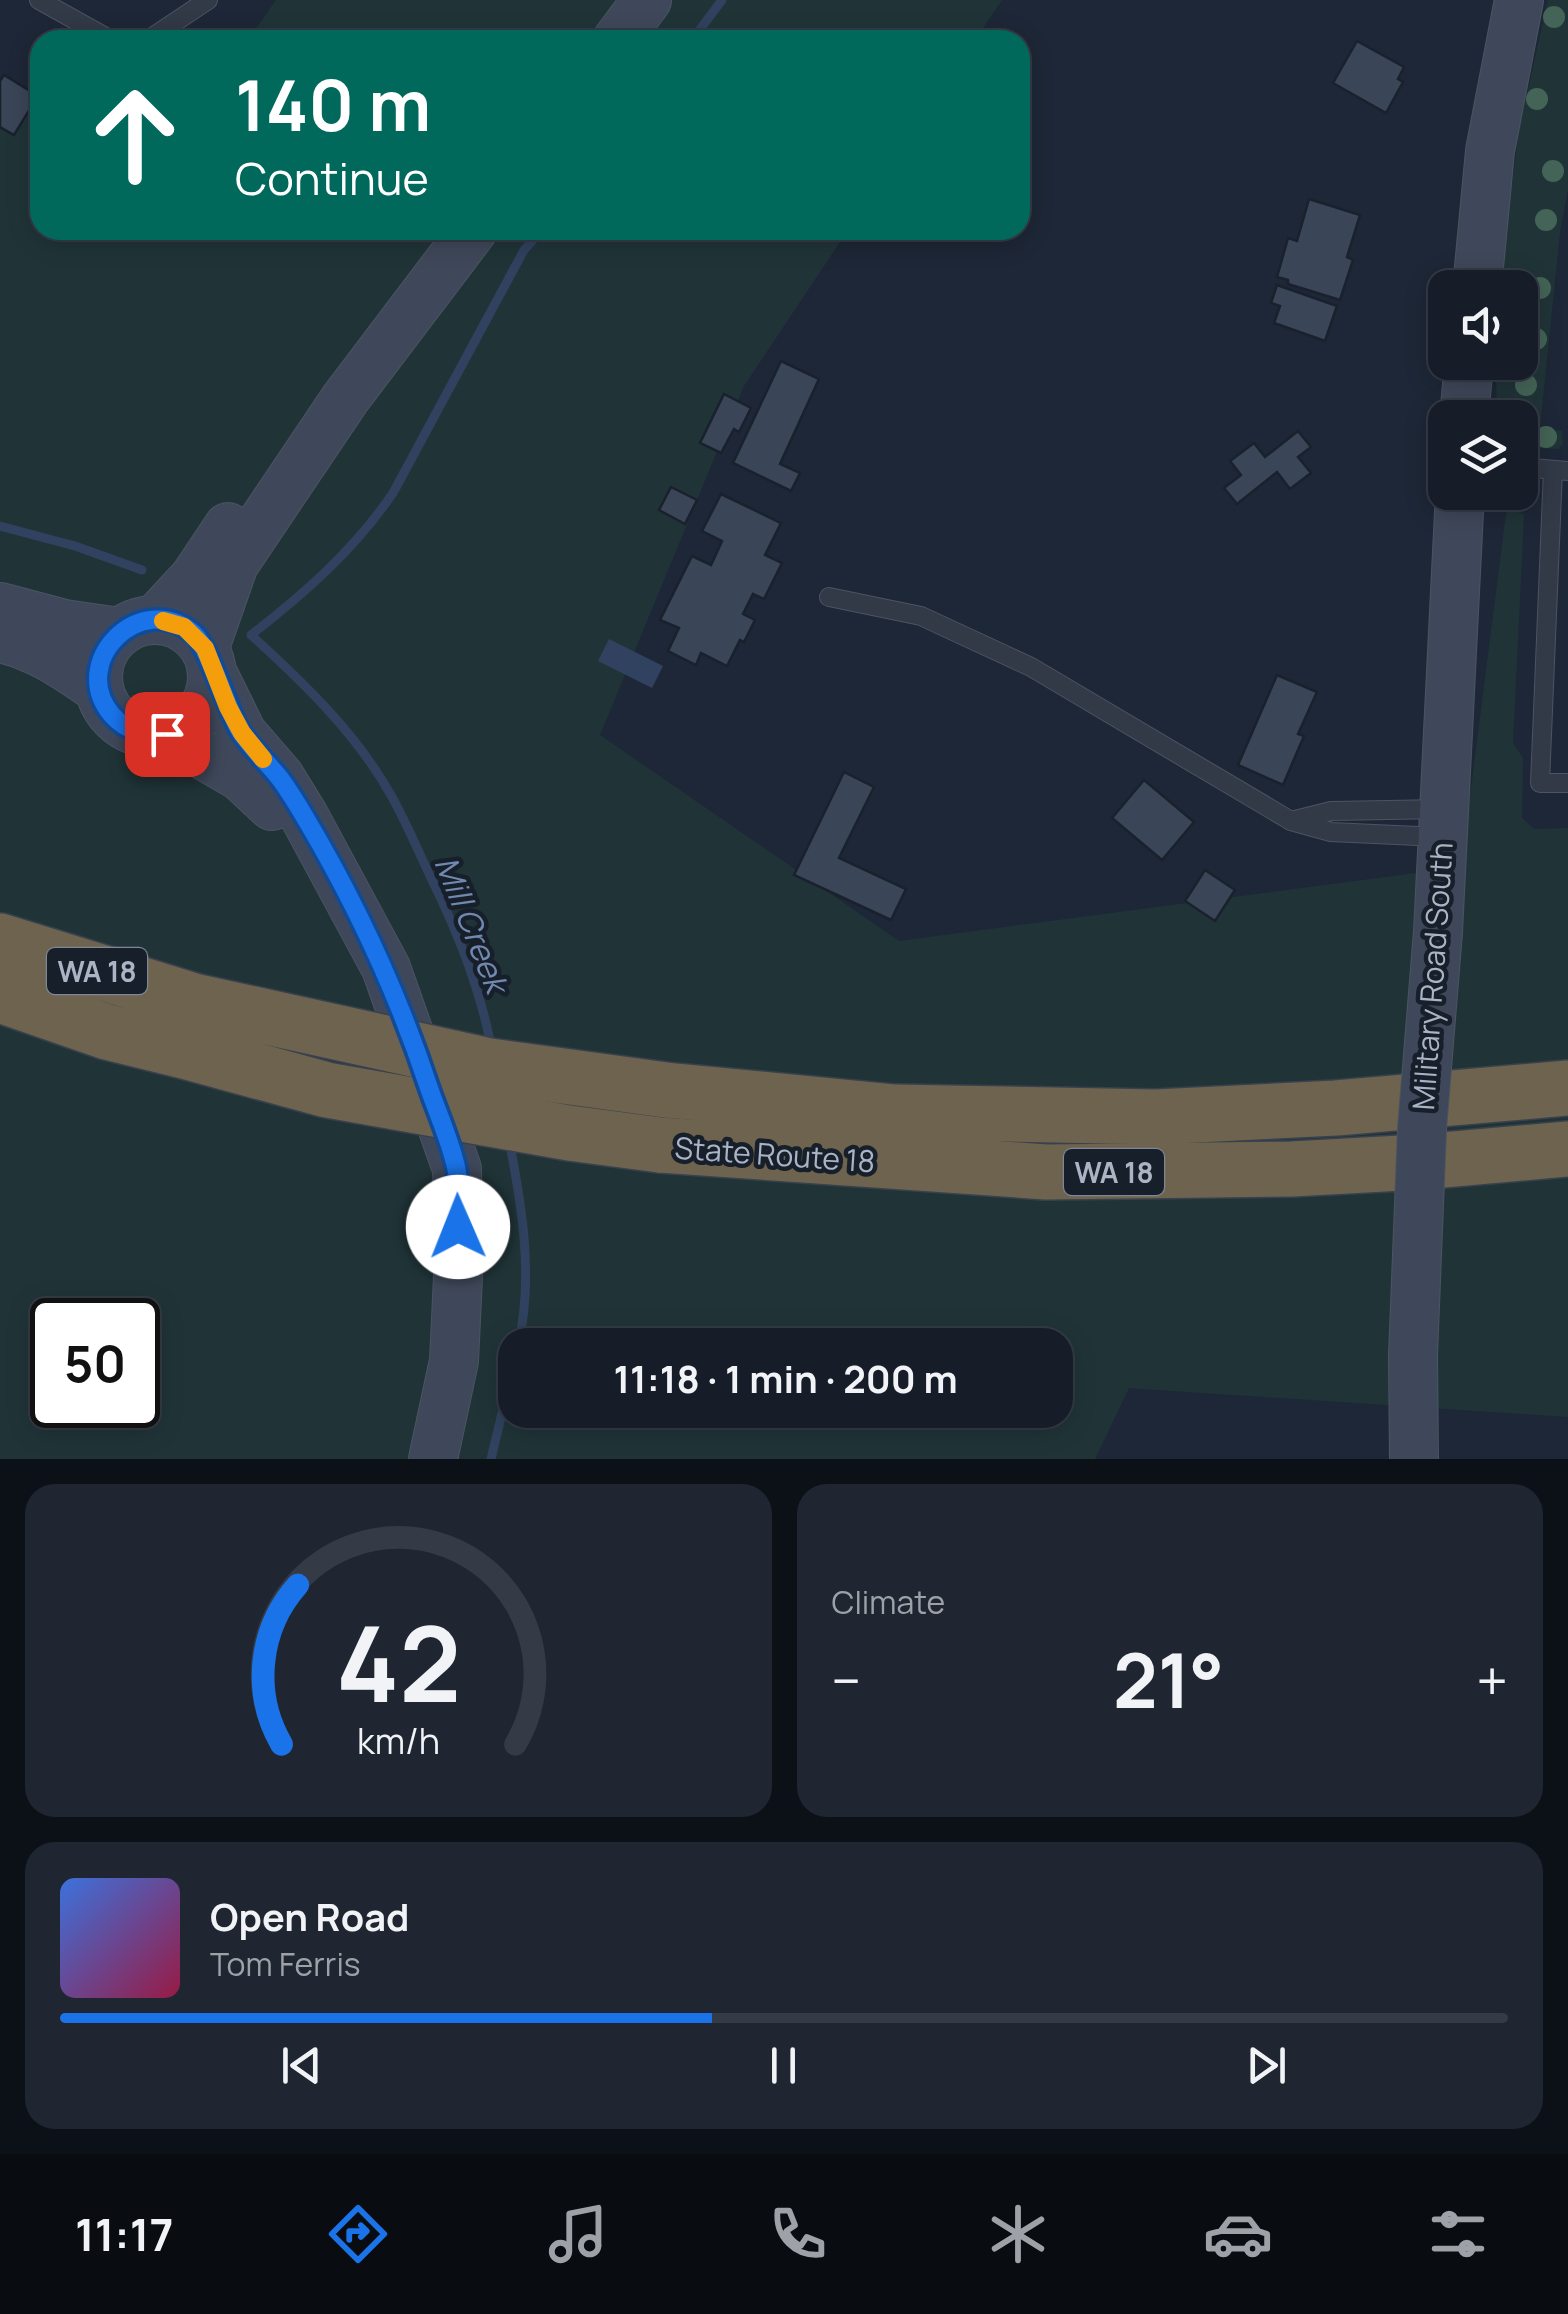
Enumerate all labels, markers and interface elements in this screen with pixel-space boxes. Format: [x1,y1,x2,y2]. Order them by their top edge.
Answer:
text: 140 m [235,56,431,152]
icon: ahead [70,70,200,200]
text: Continue [235,147,429,209]
map controls [1428,270,1538,510]
button: sound [1428,270,1538,380]
button: layers [1428,400,1538,510]
pin [125,692,210,777]
icon: arrive [140,707,195,762]
street label: Military Road South [1402,841,1462,1111]
water label: Mill Creek [425,849,521,1002]
road number: WA 18 [47,948,147,994]
street label: State Route 18 [673,1127,877,1181]
road number: WA 18 [1064,1149,1164,1195]
position arrow [406,1175,510,1279]
speed limit sign: 50 [30,1298,160,1428]
text: 11:18 · 1 min · 200 m [613,1352,958,1404]
text: Climate [832,1580,945,1624]
text: 42 [336,1591,461,1733]
text: 21° [1113,1628,1224,1731]
text: − [832,1642,861,1718]
text: + [1476,1642,1508,1718]
text: km/h [357,1716,440,1765]
text: Open Road [210,1890,409,1942]
text: Tom Ferris [210,1942,361,1986]
icon: previous [274,2038,329,2093]
icon: pause [756,2038,811,2093]
icon: next [1239,2038,1294,2093]
icon: directions [323,2199,393,2269]
icon: music [543,2199,613,2269]
icon: phone [763,2199,833,2269]
icon: climate [983,2199,1053,2269]
icon: car [1203,2199,1273,2269]
icon: filters [1423,2199,1493,2269]
text: 11:17 [75,2203,174,2265]

